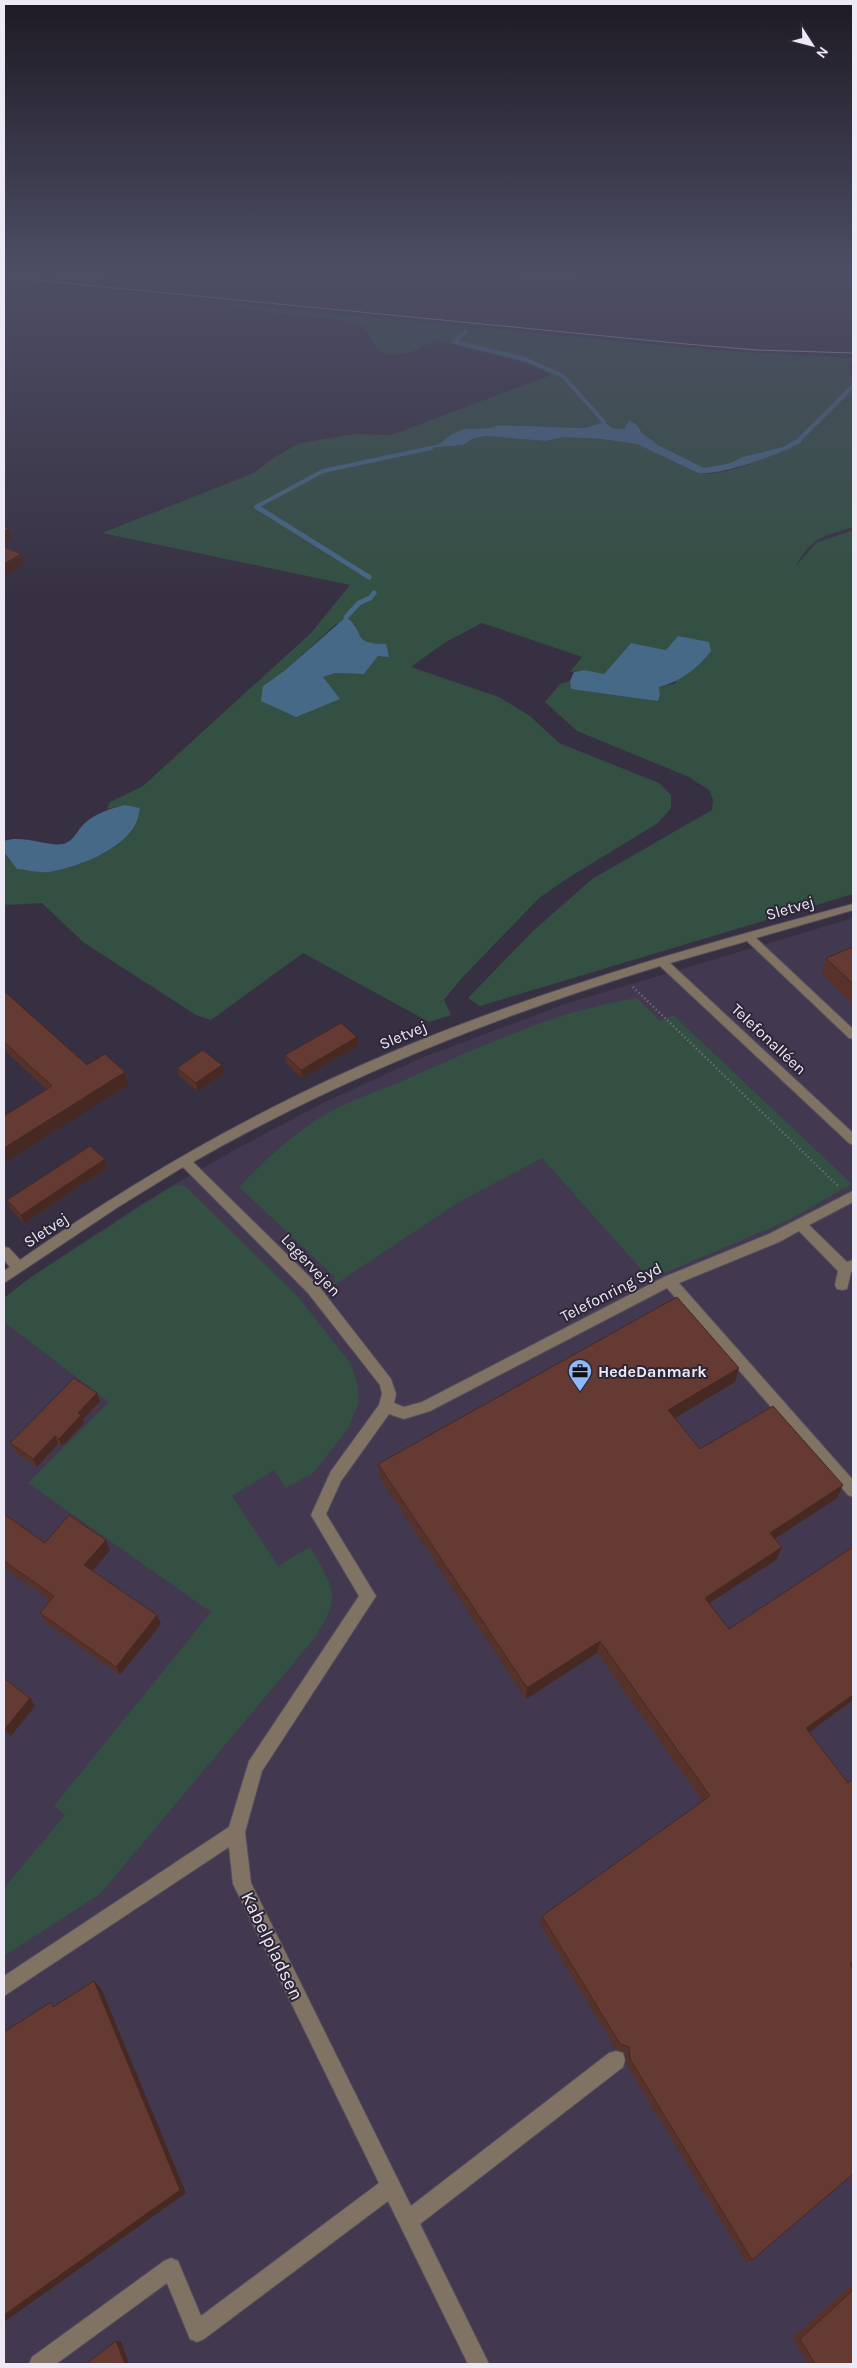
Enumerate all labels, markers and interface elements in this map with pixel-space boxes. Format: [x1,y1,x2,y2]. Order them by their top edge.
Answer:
north arrow [787,20,837,70]
text: N [812,43,832,61]
street label: Sletvej [764,892,816,924]
street label: Telefonalléen [728,999,810,1079]
street label: Sletvej [376,1017,430,1053]
street label: Sletvej [20,1209,72,1251]
street label: Lagervejen [277,1230,345,1300]
street label: Telefonring Syd [557,1258,665,1326]
office icon: HedeDanmark [567,1358,593,1392]
place label: HedeDanmark [598,1362,707,1381]
street label: Kabelpladsen [236,1888,308,2004]

